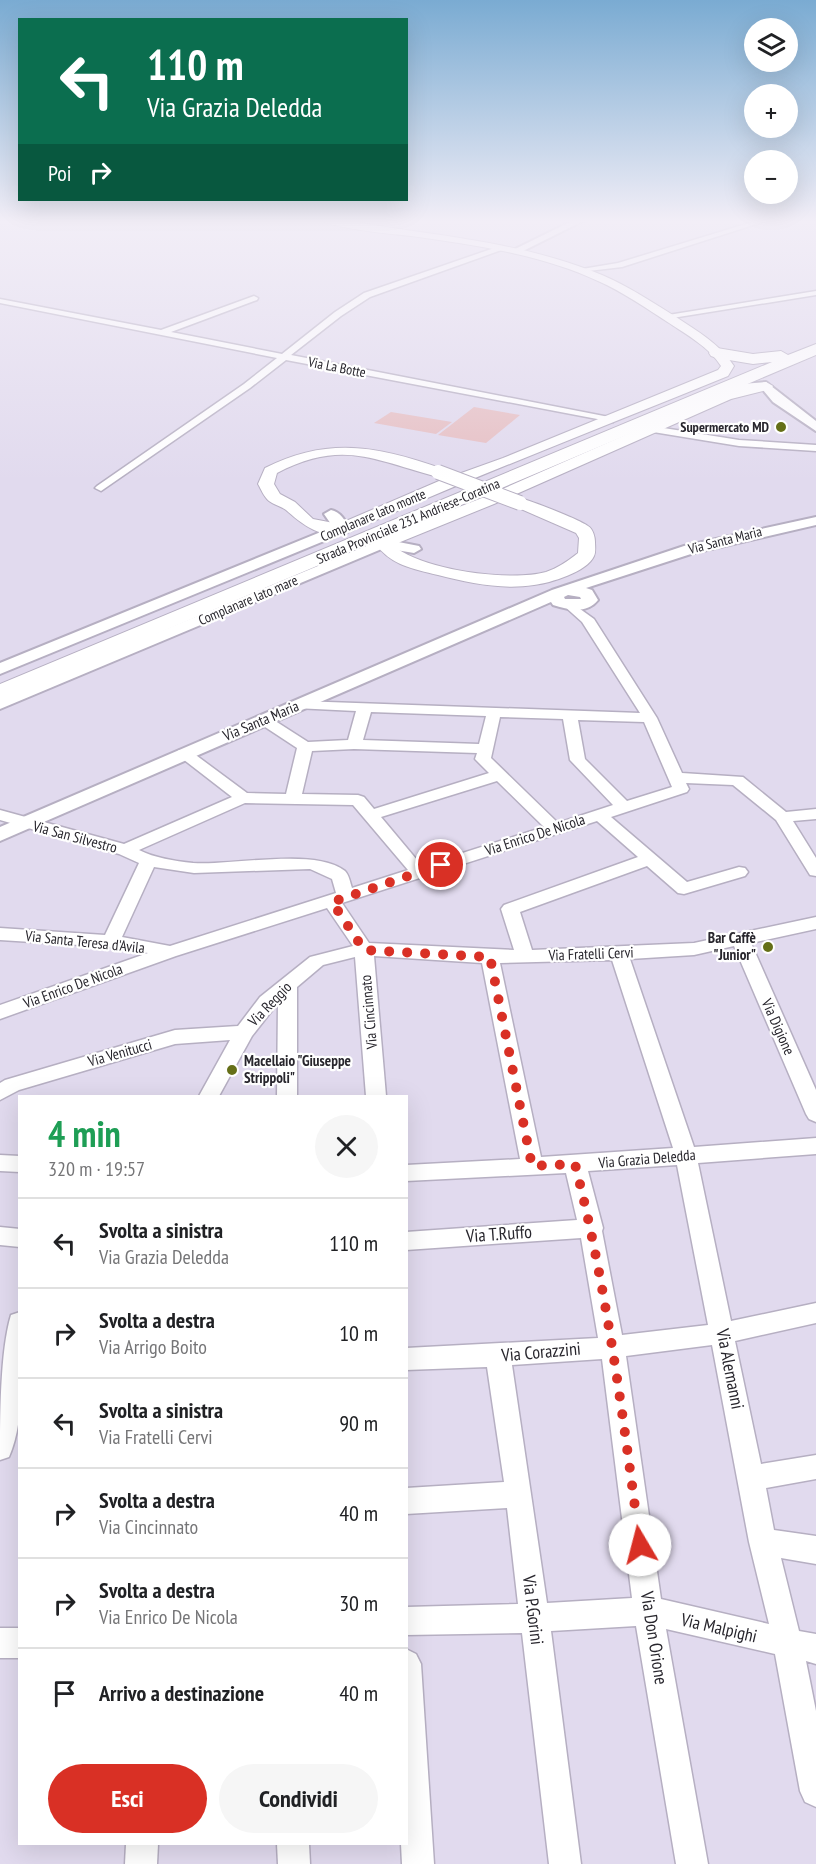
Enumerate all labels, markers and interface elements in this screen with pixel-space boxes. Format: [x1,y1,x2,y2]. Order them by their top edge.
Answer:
map controls [744,18,798,204]
button: layers [744,18,798,72]
text: 110 m [147,37,244,92]
icon: left [48,42,126,120]
button: + [744,84,798,138]
text: Via Grazia Deledda [147,90,322,124]
button: − [744,150,798,204]
icon: right [84,156,117,189]
text: Poi [48,159,72,187]
street label: Via La Botte [306,352,368,381]
place label: Supermercato MD [680,418,770,436]
marker: Supermercato MD [774,420,788,434]
street label: Strada Provinciale 231 Andriese-Coratina [314,474,502,568]
street label: Complanare lato monte [318,485,429,545]
street label: Via Santa Maria [685,522,764,558]
street label: Complanare lato mare [196,571,301,629]
street label: Via Santa Maria [219,696,302,745]
street label: Via Enrico De Nicola [481,809,587,860]
street label: Via San Silvestro [30,816,119,857]
pin [415,839,466,890]
icon: arrive [424,848,457,881]
street label: Via Santa Teresa d'Avila [23,926,146,957]
place label: Bar Caffè "Junior" [708,928,756,964]
marker: Bar Caffè "Junior" [761,940,775,954]
street label: Via Fratelli Cervi [547,943,634,965]
street label: Via Enrico De Nicola [20,959,125,1013]
street label: Via Cincinnato [356,974,381,1051]
street label: Via Reggio [243,977,295,1031]
street label: Via Digione [757,995,799,1058]
street label: Via Venitucci [85,1034,154,1071]
place label: Macellaio "Giuseppe Strippoli" [244,1051,351,1087]
marker: Macellaio "Giuseppe Strippoli" [225,1063,239,1077]
text: 4 min [48,1110,121,1157]
button: close [315,1115,378,1178]
street label: Via Grazia Deledda [597,1145,696,1172]
text: 320 m · 19:57 [48,1156,145,1182]
text: Svolta a sinistra [99,1216,223,1244]
street label: Via T.Ruffo [464,1220,533,1247]
icon: left [48,1227,81,1260]
text: 110 m [329,1229,378,1257]
text: Via Grazia Deledda [99,1244,229,1270]
text: Svolta a destra [99,1306,215,1334]
icon: right [48,1317,81,1350]
text: 10 m [339,1319,378,1347]
street label: Via Alemanni [711,1326,750,1411]
text: Via Arrigo Boito [99,1334,207,1360]
street label: Via Corazzini [499,1337,582,1367]
text: Svolta a sinistra [99,1396,223,1424]
icon: left [48,1407,81,1440]
text: 90 m [339,1409,378,1437]
text: Via Fratelli Cervi [99,1424,213,1450]
text: Svolta a destra [99,1486,215,1514]
icon: right [48,1497,81,1530]
text: 40 m [339,1499,378,1527]
position arrow [608,1513,672,1577]
text: Via Cincinnato [99,1514,198,1540]
street label: Via P.Gorini [518,1573,549,1646]
text: Svolta a destra [99,1576,215,1604]
icon: right [48,1587,81,1620]
text: 30 m [339,1589,378,1617]
street label: Via Don Orione [636,1589,673,1686]
text: Via Enrico De Nicola [99,1604,238,1630]
street label: Via Malpighi [678,1607,759,1647]
icon: arrive [48,1677,81,1710]
text: Arrivo a destinazione [99,1679,264,1707]
text: 40 m [339,1679,378,1707]
button: Esci [48,1764,207,1833]
button: Condividi [219,1764,378,1833]

